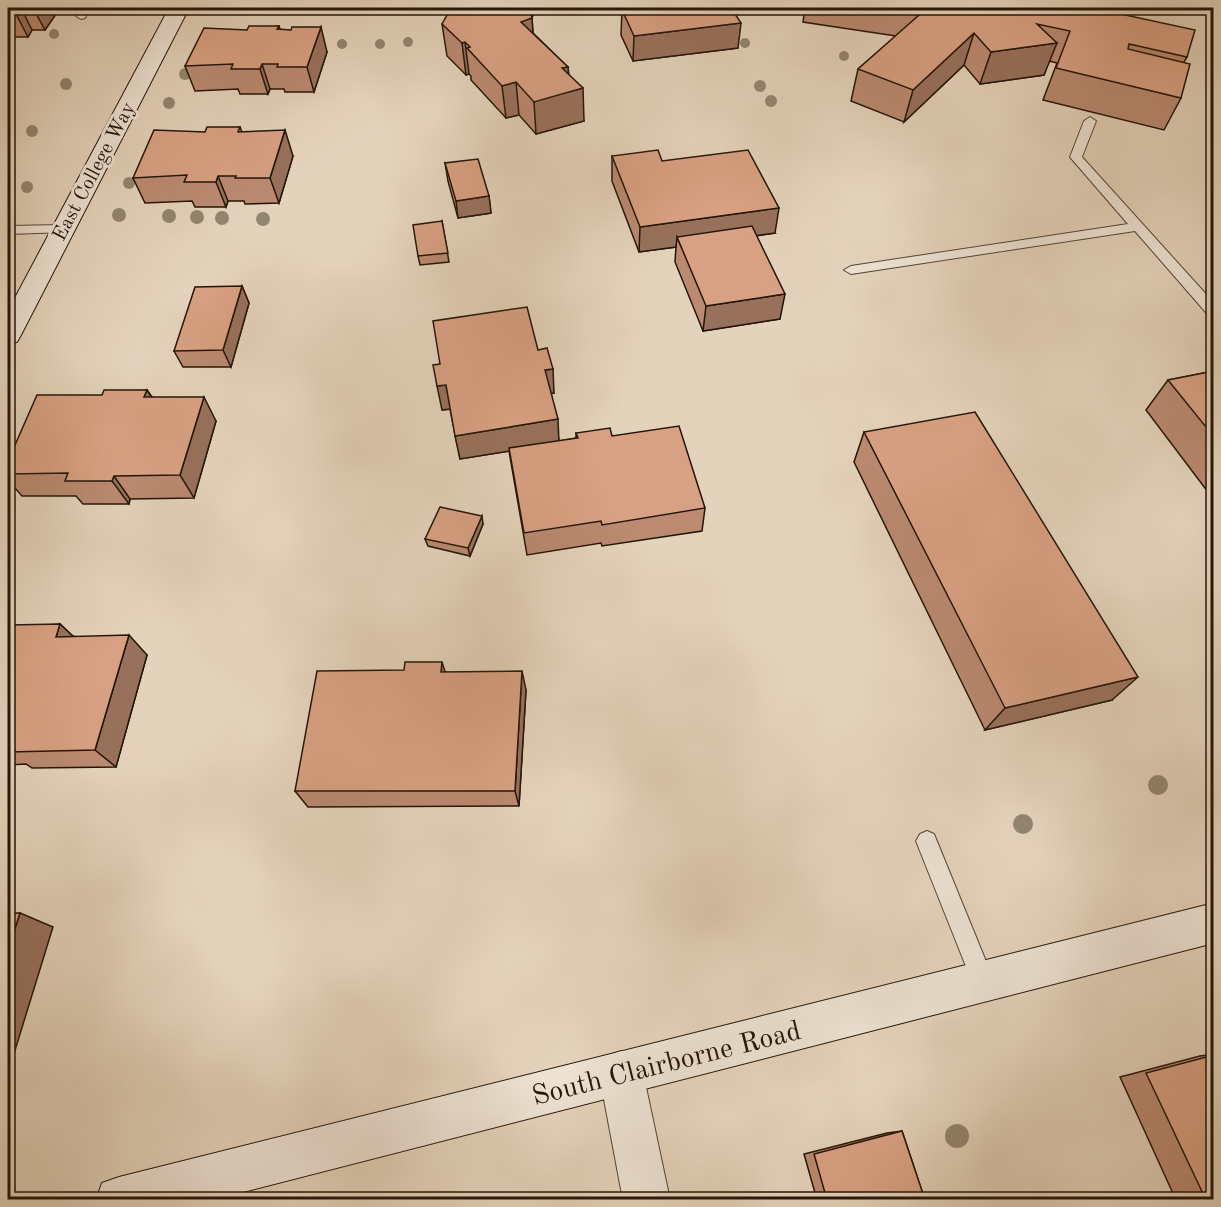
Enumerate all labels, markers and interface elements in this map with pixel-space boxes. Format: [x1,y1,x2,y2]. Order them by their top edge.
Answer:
street label: East College Way [50,99,140,245]
street label: South Clairborne Road [529,1018,804,1112]

